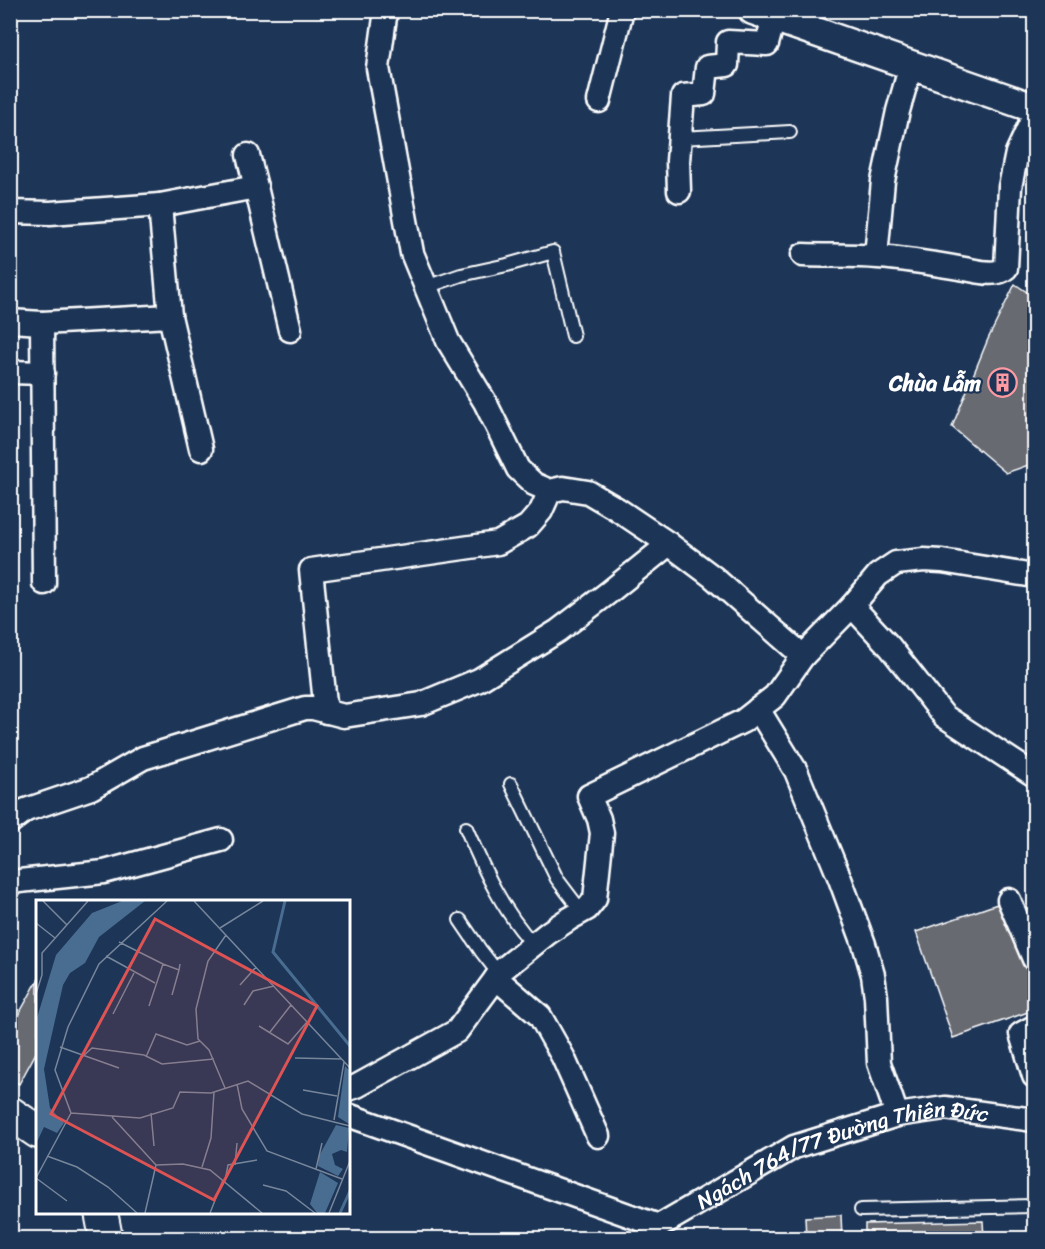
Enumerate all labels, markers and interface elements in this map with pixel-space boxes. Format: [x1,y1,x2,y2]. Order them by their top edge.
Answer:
place label: Chùa Lẫm [888,364,981,403]
building icon: Chùa Lẫm [986,367,1018,399]
inset map [36,900,350,1213]
street label: Ngách 764/77 Đường Thiên Đức [688,1089,991,1220]

